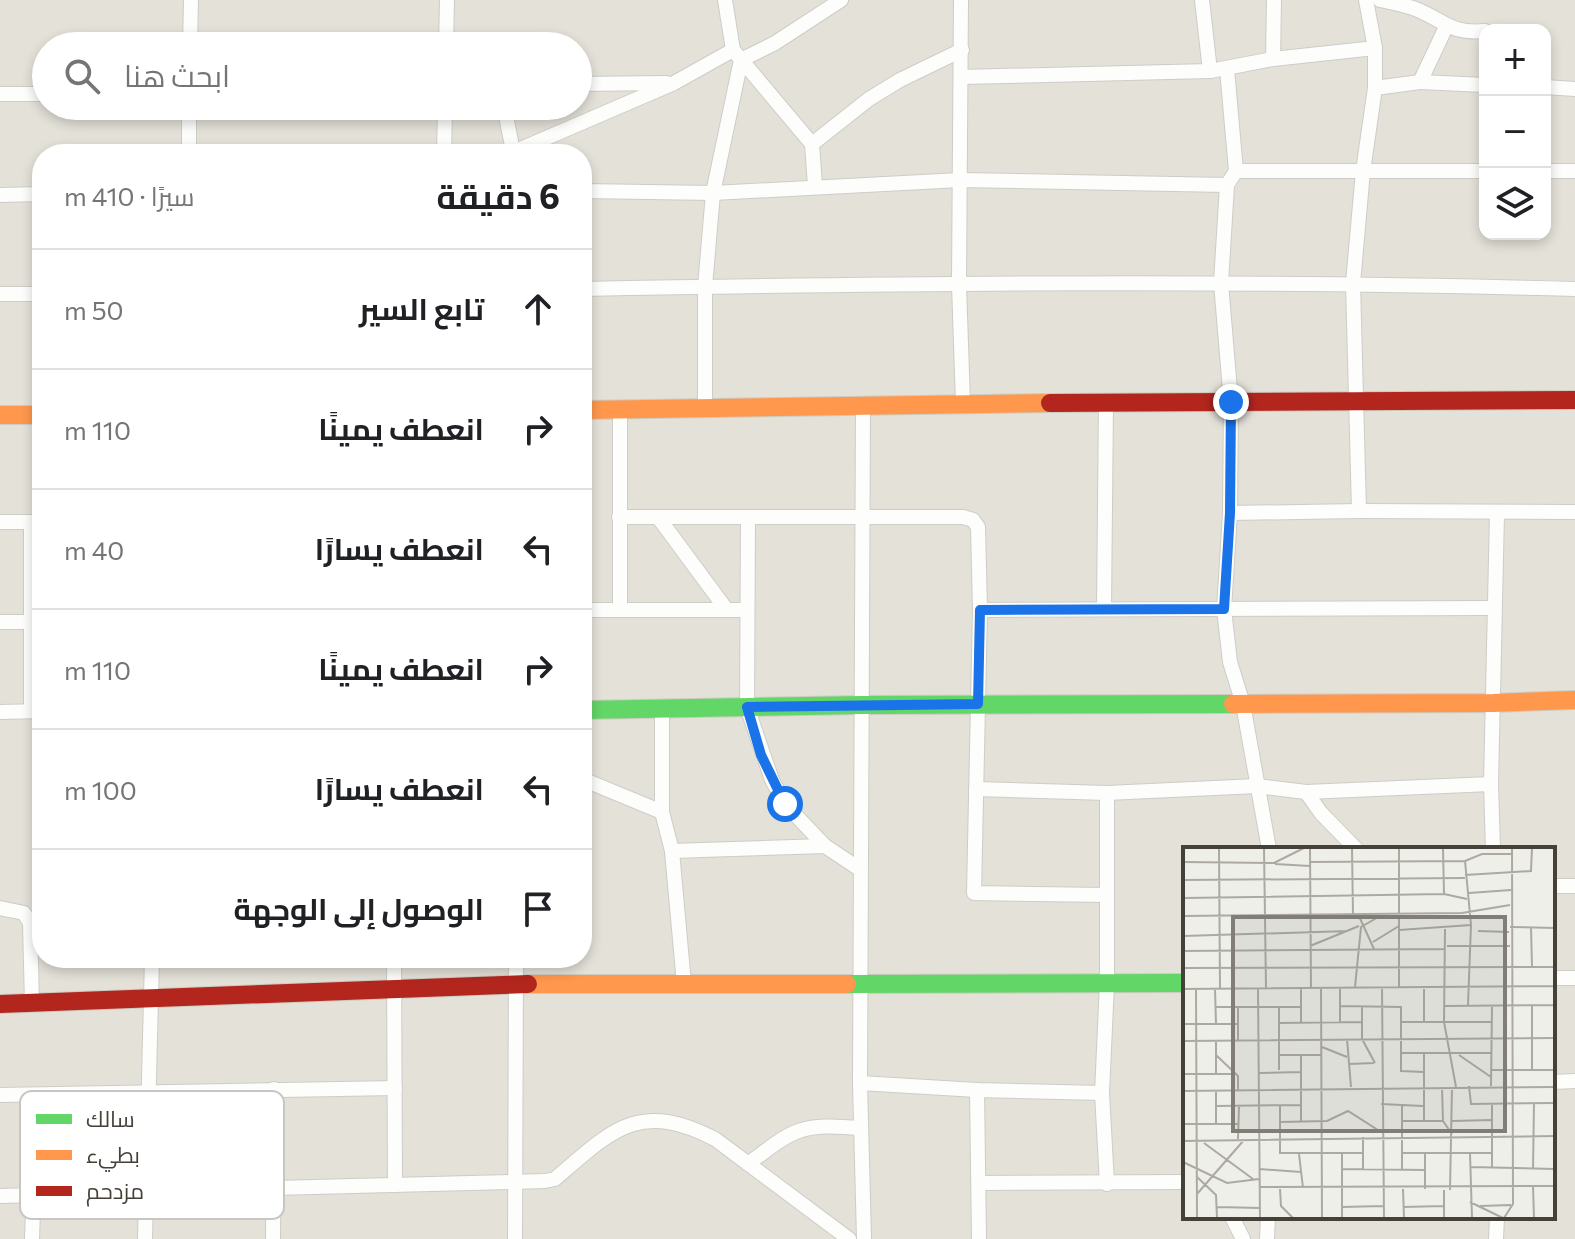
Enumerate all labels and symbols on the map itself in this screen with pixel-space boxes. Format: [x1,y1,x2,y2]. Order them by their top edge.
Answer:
route end [1213,384,1249,420]
route start [767,786,803,822]
inset map [1183,847,1555,1219]
legend [20,1091,284,1219]
text: سالك [86,1105,135,1132]
text: بطيء [86,1141,140,1172]
text: مزدحم [86,1177,144,1207]

